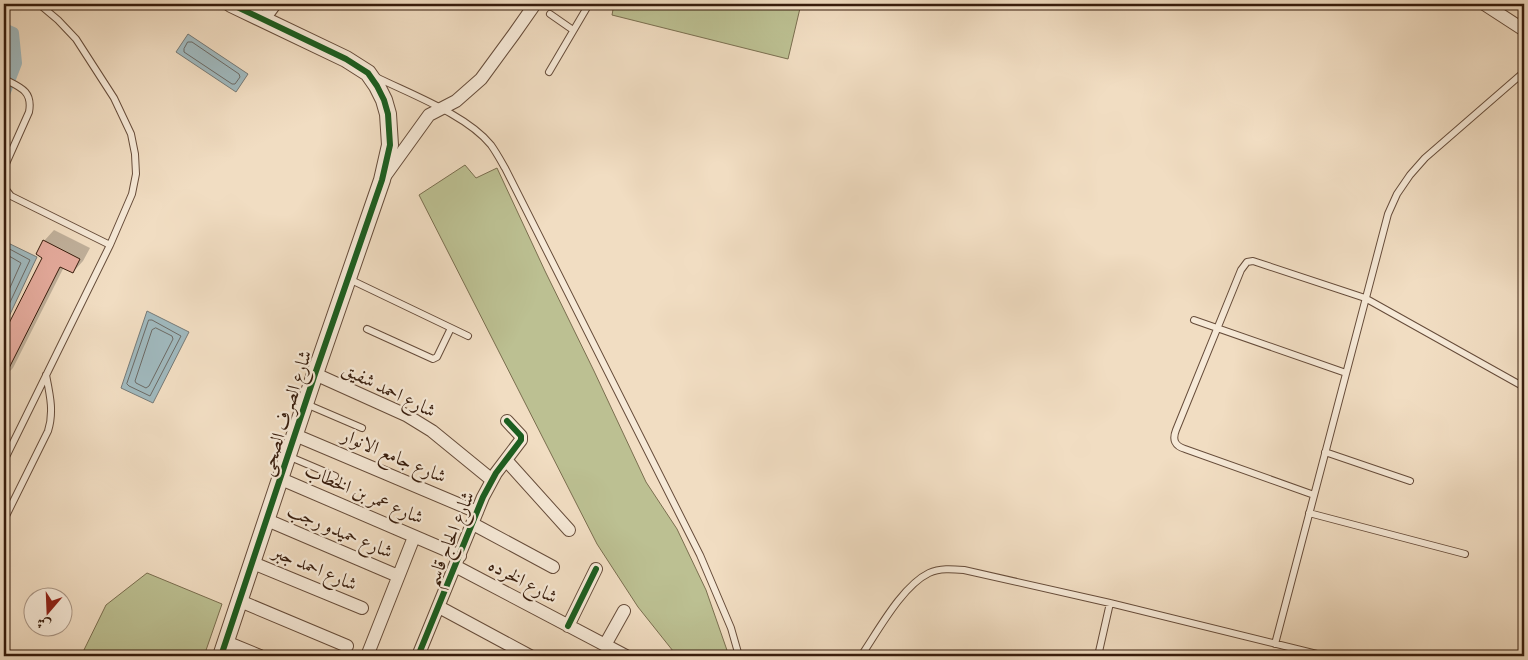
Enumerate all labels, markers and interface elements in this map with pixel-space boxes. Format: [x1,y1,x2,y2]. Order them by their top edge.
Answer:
street label: شارع الصرف الصحى [253,347,320,480]
street label: شارع احمد شفيق [337,356,440,426]
street label: شارع جامع الانوار [334,422,450,493]
street label: شارع عمر بن الخطاب [300,457,427,533]
street label: شارع الحاج قاسم [419,487,486,593]
street label: شارع حميدو رجب [282,497,397,567]
street label: شارع احمد جبر [266,538,361,599]
street label: شارع الخرده [483,552,562,612]
north arrow [22,588,72,638]
text: ش [34,613,54,635]

